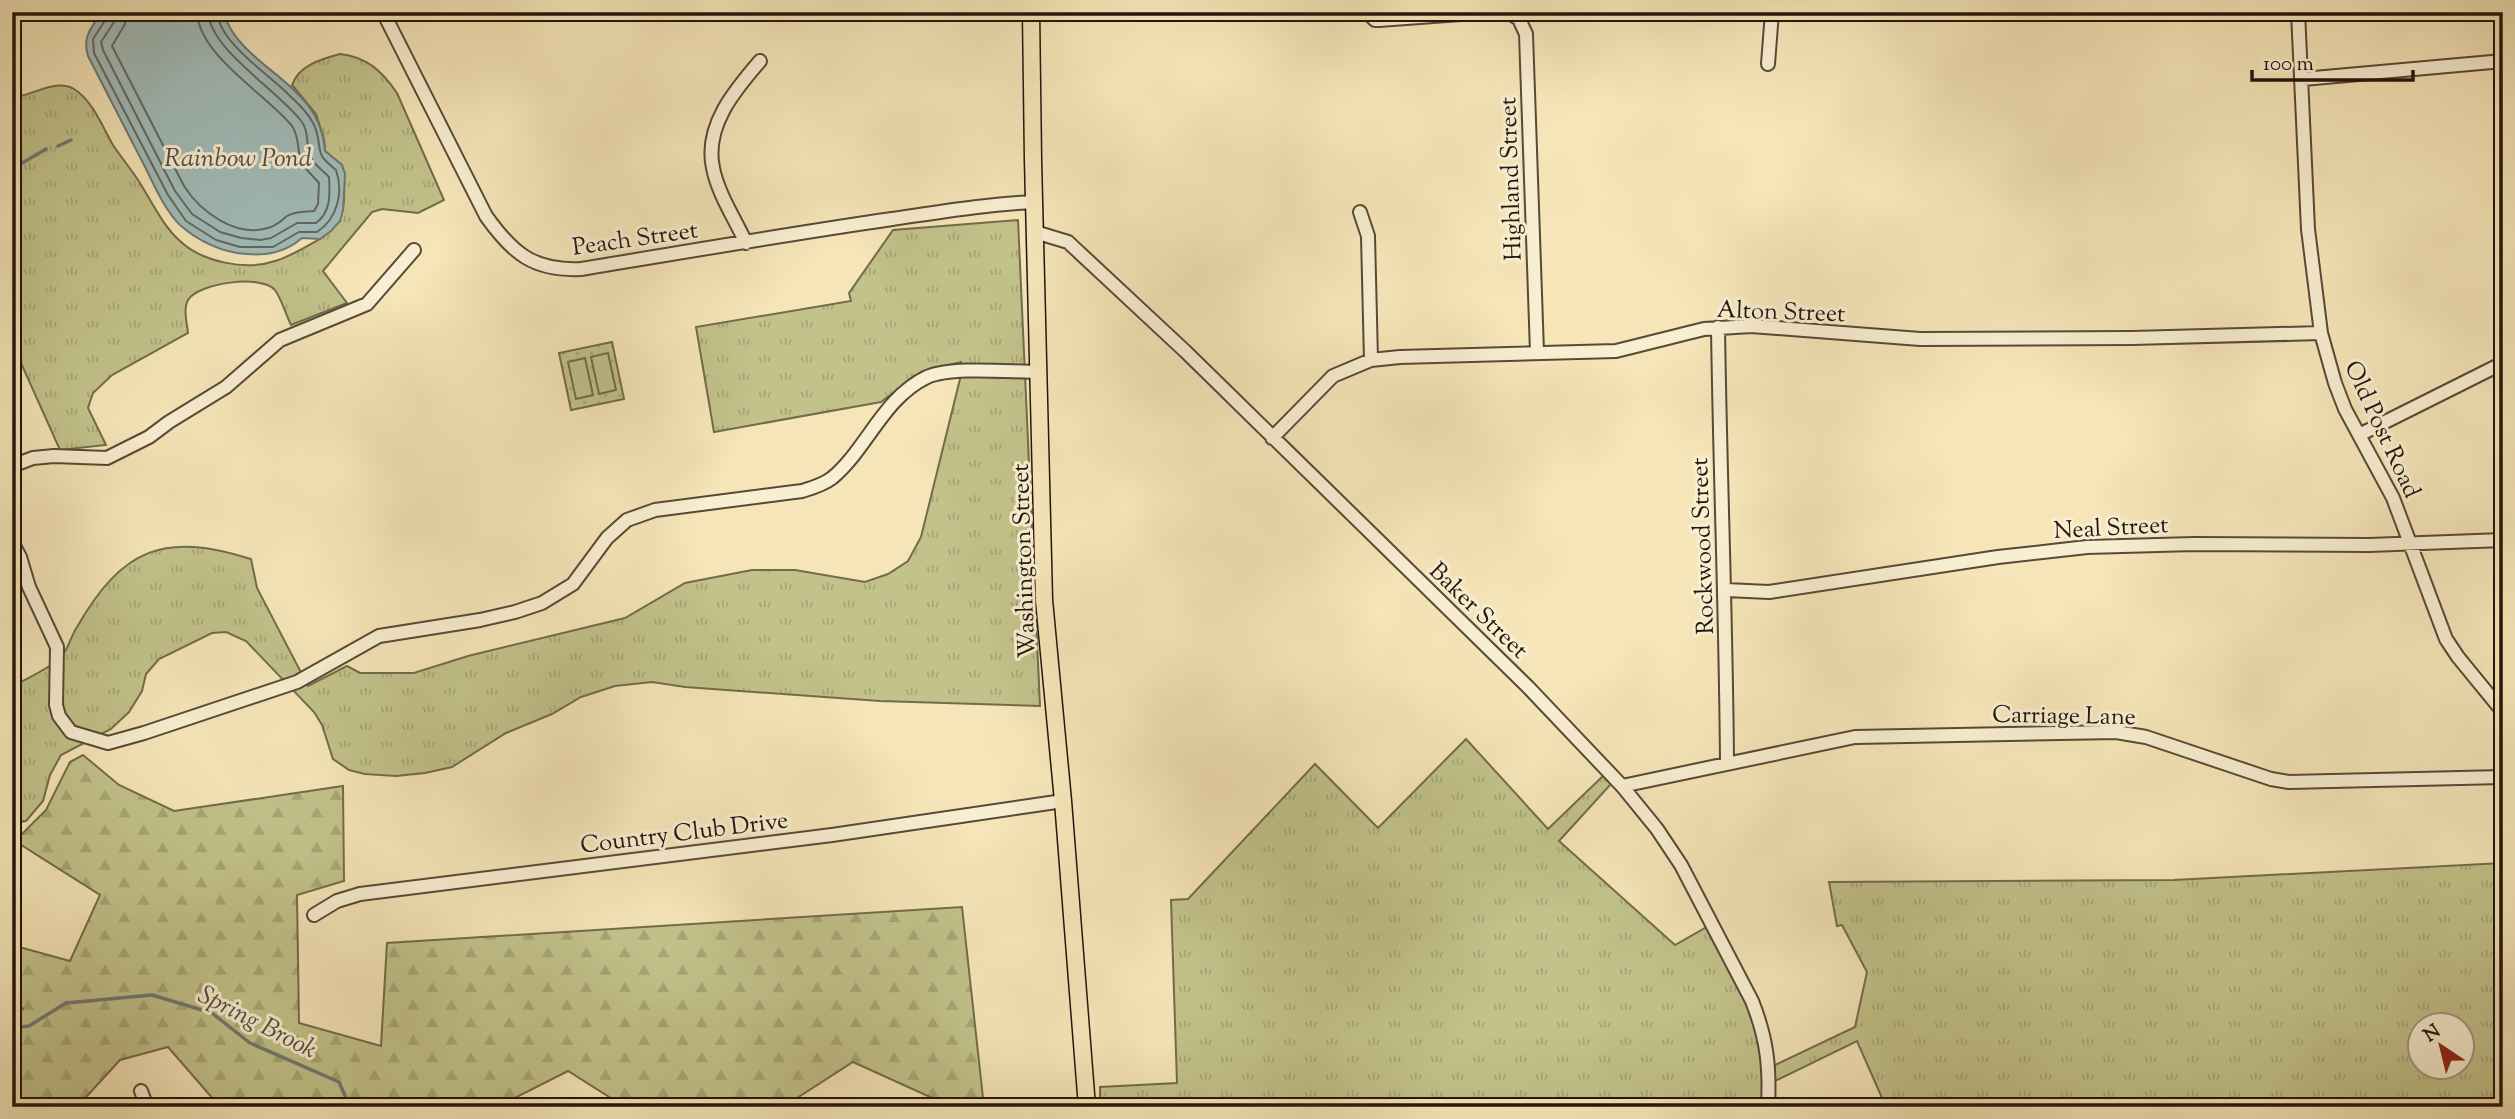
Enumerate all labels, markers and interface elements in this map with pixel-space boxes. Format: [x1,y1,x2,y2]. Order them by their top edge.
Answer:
scale bar [2252,38,2414,82]
text: 100 m [2263,50,2314,80]
street label: Highland Street [1492,96,1532,261]
water label: Rainbow Pond [164,141,312,178]
street label: Peach Street [570,214,700,266]
street label: Alton Street [1716,294,1846,332]
street label: Old Post Road [2335,356,2428,504]
street label: Rockwood Street [1684,457,1724,635]
street label: Washington Street [1005,463,1045,659]
street label: Neal Street [2053,509,2169,549]
street label: Baker Street [1420,555,1535,667]
street label: Carriage Lane [1992,699,2136,735]
street label: Country Club Drive [578,804,790,864]
water label: Spring Brook [191,977,323,1069]
north arrow [2406,1010,2476,1080]
text: N [2419,1019,2447,1050]

